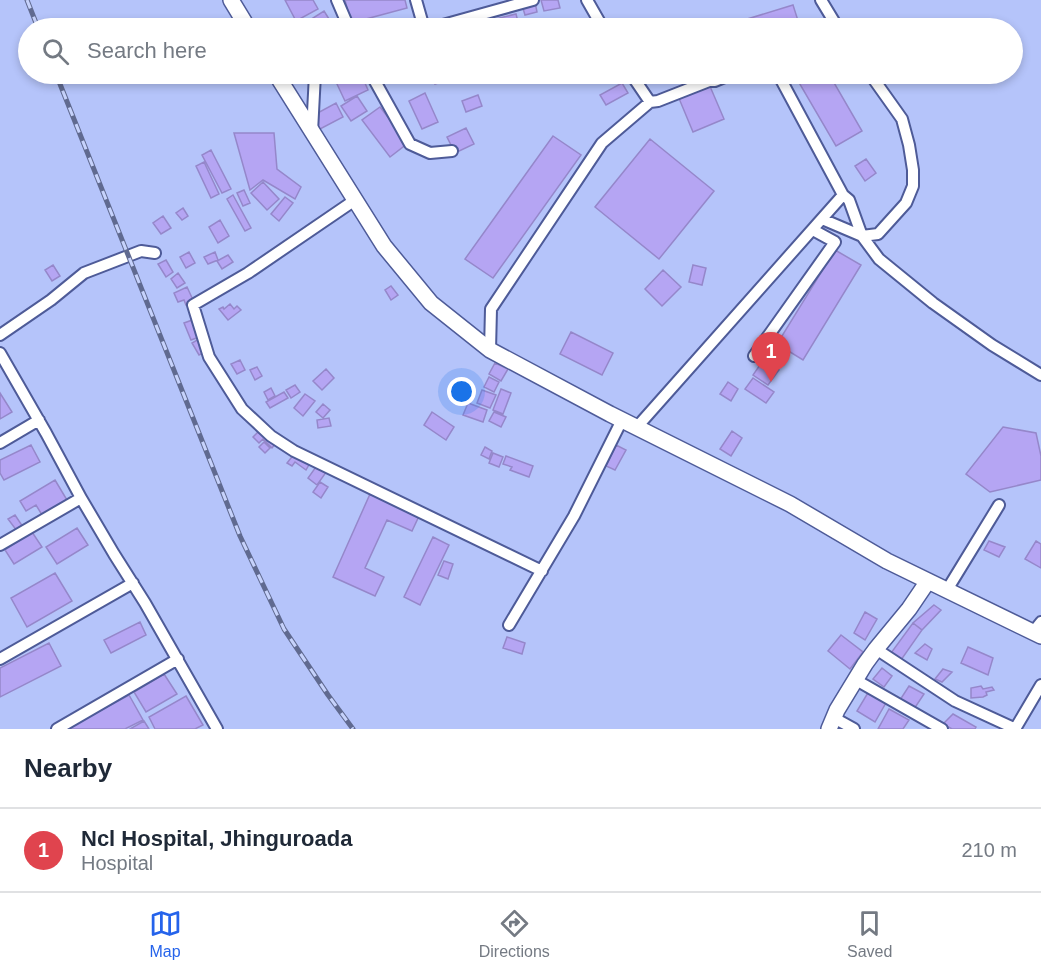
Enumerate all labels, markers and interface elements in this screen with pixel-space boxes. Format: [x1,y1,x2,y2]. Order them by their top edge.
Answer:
search box [18,18,1023,84]
icon: search [39,35,72,68]
text: Search here [87,38,207,63]
pin: 1 [752,332,790,382]
your location [447,377,476,406]
text: Nearby [24,753,112,783]
text: Ncl Hospital, Jhinguroada [81,826,352,851]
text: 1 [38,839,49,861]
text: 210 m [961,839,1017,861]
text: Hospital [81,852,153,874]
tab: Map [149,907,182,961]
tab: Directions [479,907,550,961]
tab: Saved [847,907,892,961]

